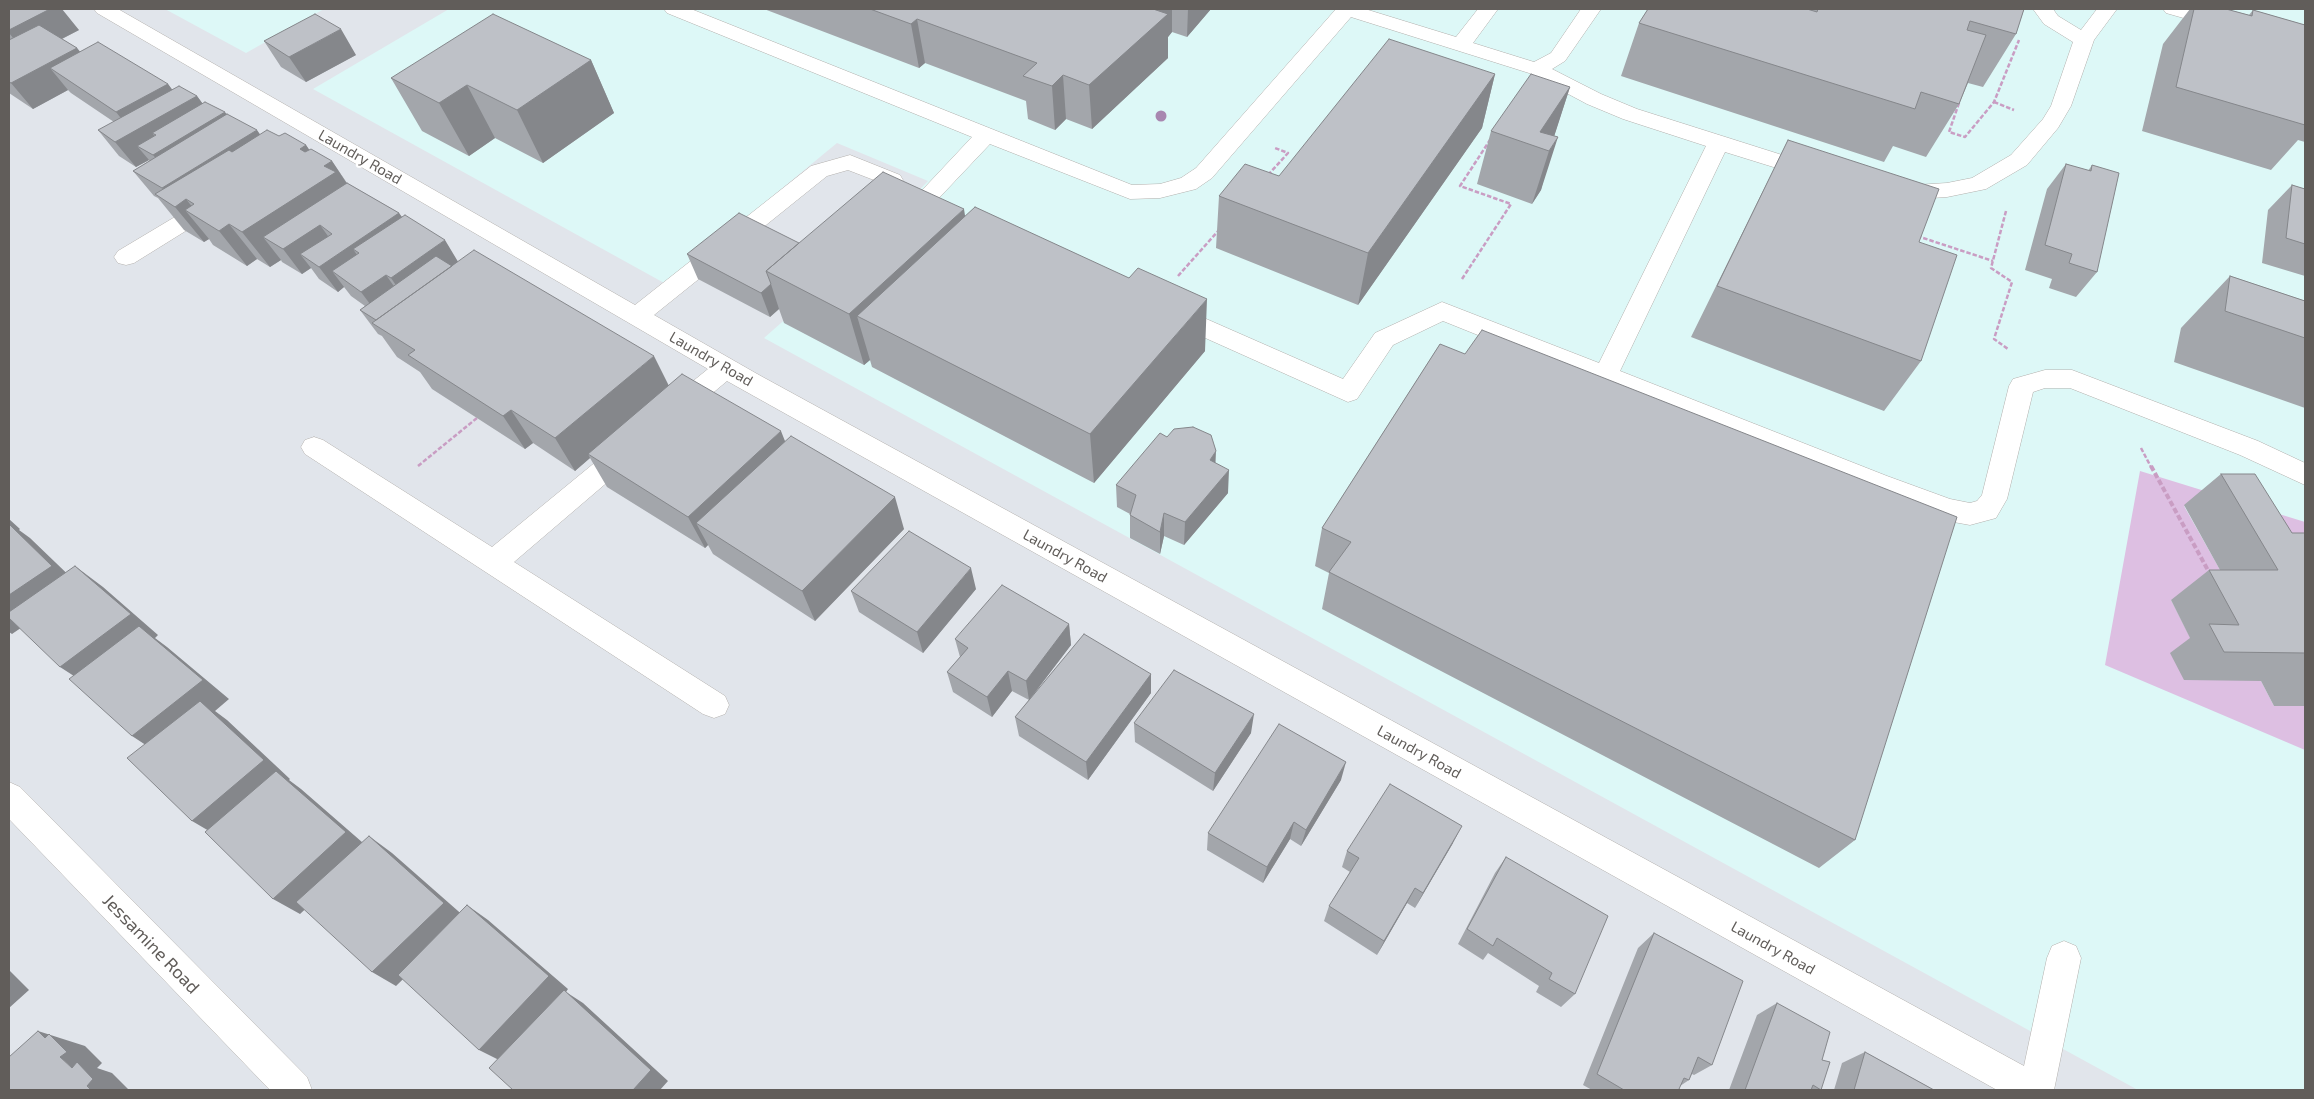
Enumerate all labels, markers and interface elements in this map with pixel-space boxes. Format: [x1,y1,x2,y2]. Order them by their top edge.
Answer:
street label: Laundry Road [315,126,405,188]
street label: Laundry Road [666,328,756,390]
street label: Laundry Road [1020,525,1110,587]
street label: Laundry Road [1374,721,1464,783]
street label: Jessamine Road [98,890,204,998]
street label: Laundry Road [1728,917,1818,979]

